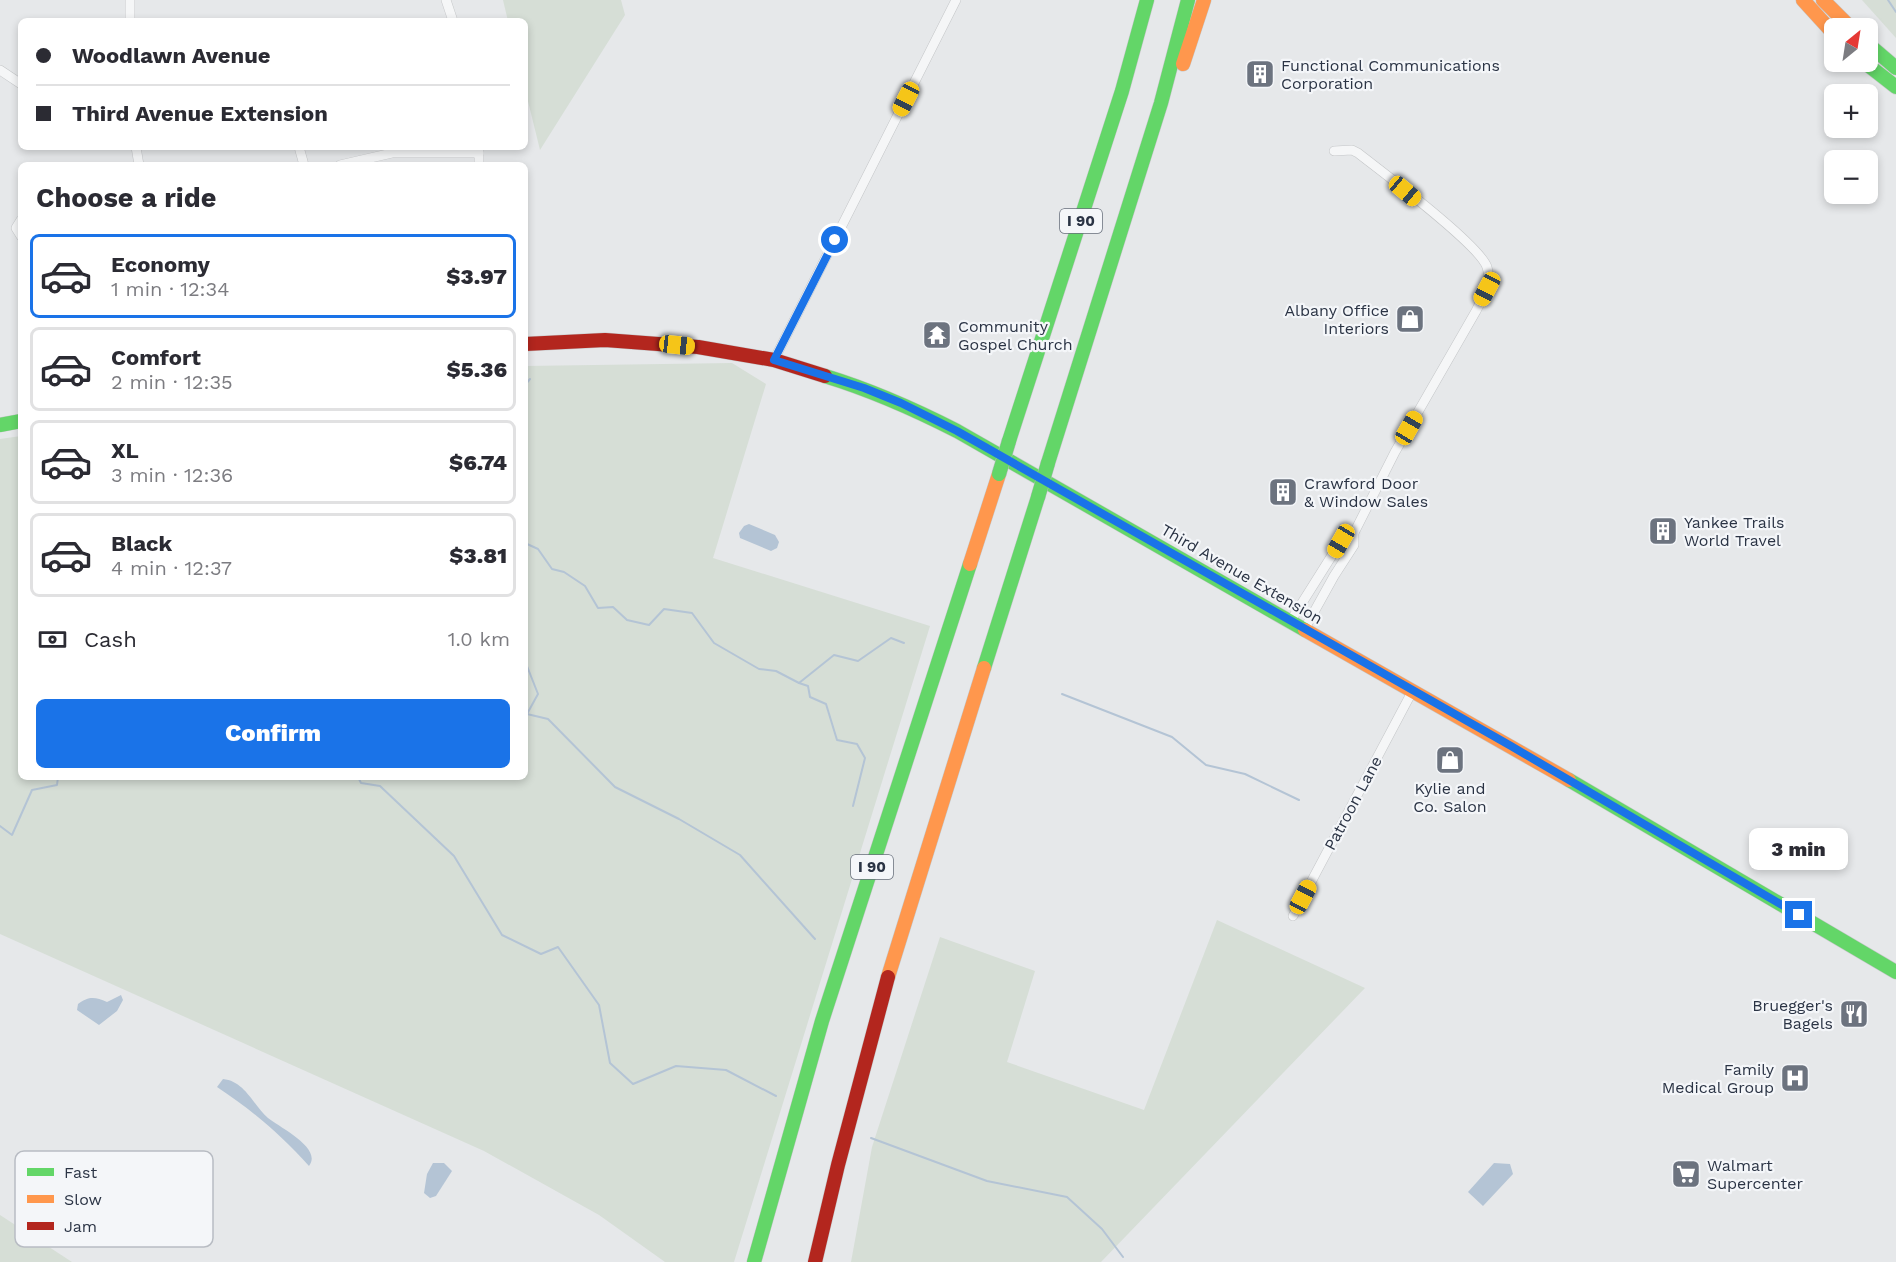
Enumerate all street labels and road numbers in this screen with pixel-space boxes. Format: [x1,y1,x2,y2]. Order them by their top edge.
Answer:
road number: I 90 [1060,209,1102,233]
street label: Third Avenue Extension [1158,520,1326,628]
street label: Patroon Lane [1320,753,1386,853]
road number: I 90 [851,855,893,879]

